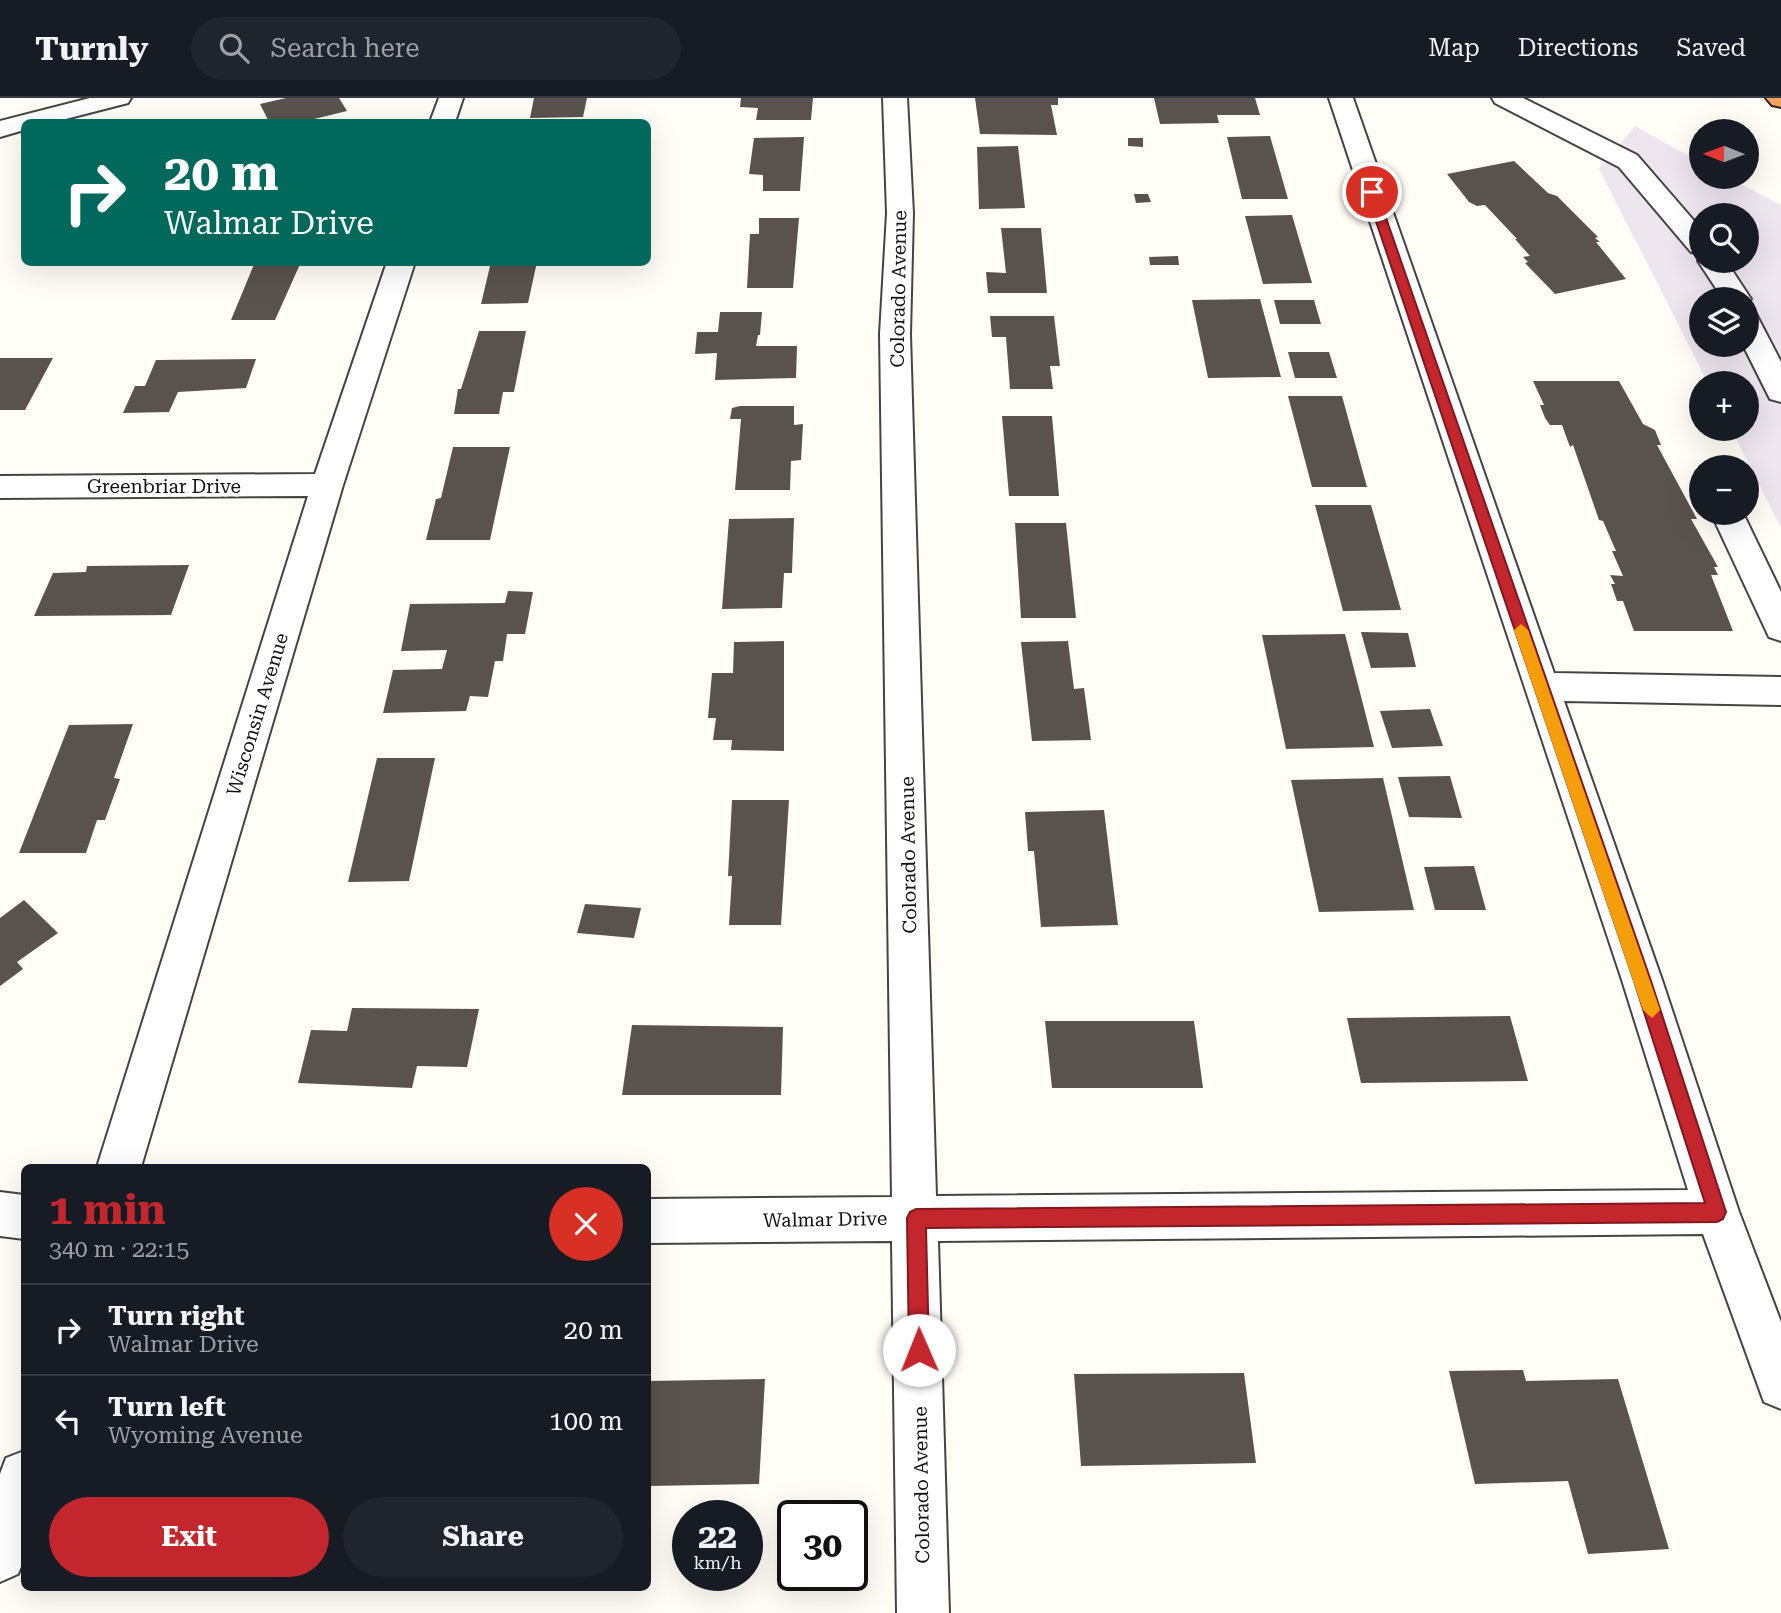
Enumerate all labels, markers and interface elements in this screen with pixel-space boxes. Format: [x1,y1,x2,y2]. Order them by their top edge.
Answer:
search box [191,17,681,80]
text: Turnly [35,29,149,68]
icon: search [215,29,253,67]
text: Search here [271,33,419,63]
text: Map [1428,34,1480,62]
text: Directions [1518,34,1638,62]
text: Saved [1676,34,1746,62]
north arrow [1689,119,1759,189]
map controls [1689,119,1759,525]
text: 20 m [164,145,279,202]
icon: right [49,147,140,238]
pin [1342,162,1402,222]
icon: arrive [1353,173,1391,211]
button: search [1689,203,1759,273]
text: Walmar Drive [164,204,374,242]
street label: Colorado Avenue [886,210,911,368]
button: layers [1689,287,1759,357]
button: + [1689,371,1759,441]
button: − [1689,455,1759,525]
street label: Greenbriar Drive [87,475,241,498]
street label: Wisconsin Avenue [222,630,293,798]
street label: Colorado Avenue [896,776,921,934]
text: 1 min [49,1185,166,1234]
button: close [549,1187,623,1261]
street label: Walmar Drive [763,1207,887,1232]
text: 340 m · 22:15 [49,1236,189,1263]
text: Turn right [108,1301,244,1331]
icon: right [49,1311,87,1349]
position arrow [882,1313,956,1387]
text: 20 m [564,1315,623,1345]
text: Walmar Drive [108,1331,259,1358]
text: Turn left [108,1392,226,1422]
icon: left [49,1402,87,1440]
text: 100 m [549,1406,623,1436]
street label: Colorado Avenue [909,1406,934,1564]
text: Wyoming Avenue [108,1422,303,1449]
button: Exit [49,1497,329,1577]
button: Share [343,1497,623,1577]
speed limit sign: 30 [777,1500,868,1591]
text: 22 [698,1516,737,1557]
text: km/h [693,1552,742,1573]

